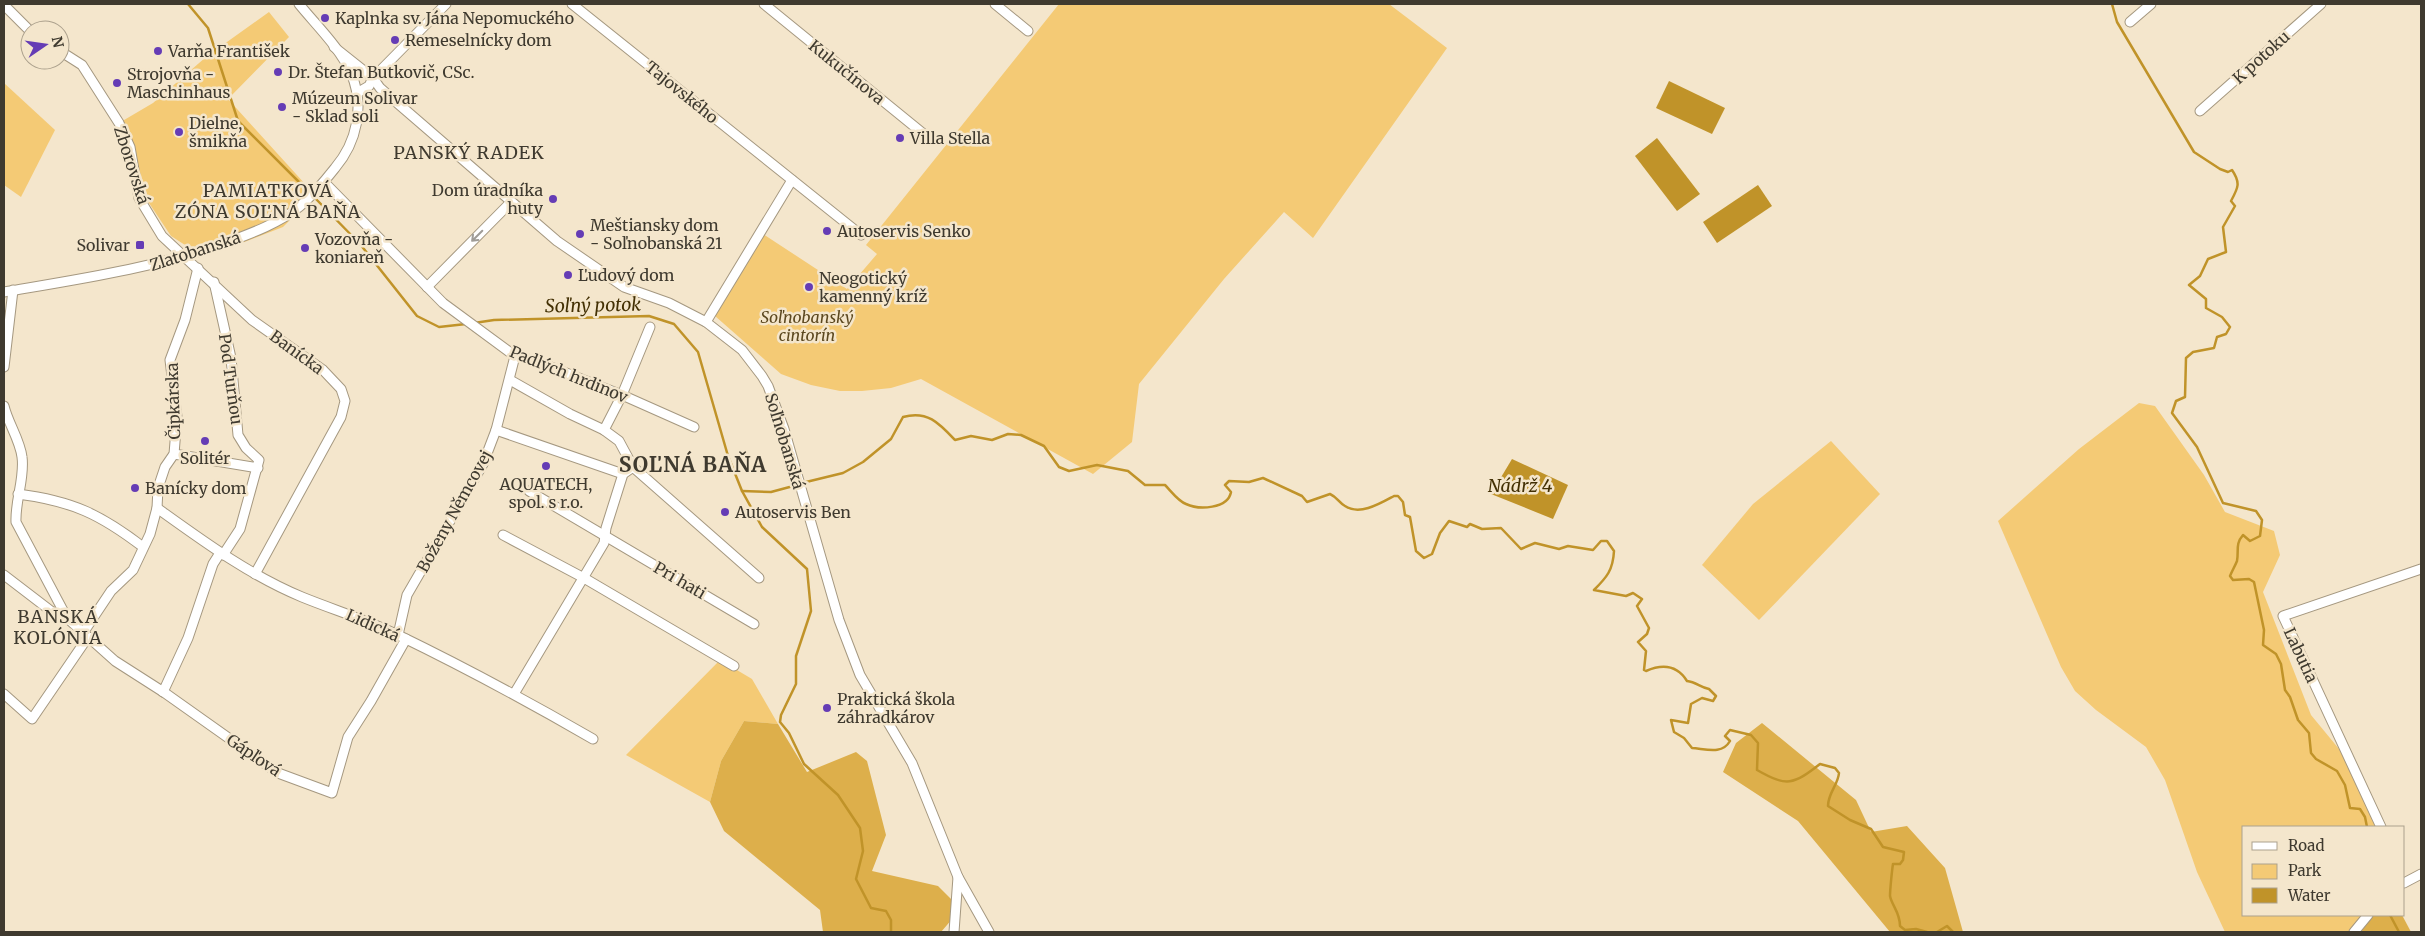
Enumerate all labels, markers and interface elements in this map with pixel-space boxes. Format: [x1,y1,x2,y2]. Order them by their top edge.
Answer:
place label: Kaplnka sv. Jána Nepomuckého [335,8,574,28]
marker: Kaplnka sv. Jána Nepomuckého [319,12,331,24]
north arrow [20,20,70,70]
street label: K potoku [2228,26,2294,88]
place label: Remeselnícky dom [405,30,552,50]
marker: Remeselnícky dom [389,34,401,46]
text: N [48,35,68,49]
street label: Kukučínova [805,35,889,109]
place label: Varňa František [167,41,291,61]
marker: Varňa František [152,45,164,57]
street label: Tajovského [642,57,722,127]
place label: Dr. Štefan Butkovič, CSc. [288,62,475,82]
place label: Strojovňa - Maschinhaus [127,64,230,102]
marker: Dr. Štefan Butkovič, CSc. [272,66,284,78]
marker: Strojovňa - Maschinhaus [111,77,123,89]
place label: Múzeum Solivar - Sklad soli [292,88,418,126]
marker: Múzeum Solivar - Sklad soli [276,101,288,113]
place label: Dielne, šmikňa [189,113,248,151]
street label: Zborovská [110,123,154,207]
marker: Dielne, šmikňa [173,126,185,138]
place label: Villa Stella [909,128,991,148]
marker: Villa Stella [894,132,906,144]
district label: PANSKÝ RADEK [393,141,545,164]
district label: PAMIATKOVÁ ZÓNA SOĽNÁ BAŇA [175,179,361,223]
place label: Dom úradníka huty [432,180,544,218]
marker: Dom úradníka huty [547,193,559,205]
place label: Meštiansky dom - Soľnobanská 21 [590,215,722,253]
place label: Autoservis Senko [836,221,971,241]
marker: Autoservis Senko [821,225,833,237]
street label: Zlatobanská [147,227,243,275]
marker: Meštiansky dom - Soľnobanská 21 [574,228,586,240]
place label: Vozovňa - koniareň [314,229,393,267]
one-way arrow [471,230,483,242]
place label: Solivar [76,235,130,255]
marker: Solivar [134,239,146,251]
marker: Vozovňa - koniareň [299,242,311,254]
place label: Ľudový dom [578,265,674,285]
place label: Neogotický kamenný kríž [819,268,927,306]
marker: Ľudový dom [562,269,574,281]
marker: Neogotický kamenný kríž [803,281,815,293]
water label: Soľný potok [545,293,641,317]
park label: Soľnobanský cintorín [761,307,854,345]
street label: Banícka [266,326,328,379]
street label: Pod Turňou [215,332,247,426]
street label: Padlých hrdinov [507,341,632,407]
street label: Čipkárska [162,362,184,440]
street label: Soľnobanská [761,391,809,492]
marker: Solitér [199,435,211,447]
street label: Boženy Němcovej [412,446,496,576]
place label: Solitér [180,448,230,468]
district label: SOĽNÁ BAŇA [619,450,767,478]
marker: AQUATECH, spol. s r.o. [540,460,552,472]
place label: AQUATECH, spol. s r.o. [499,474,592,512]
water label: Nádrž 4 [1488,474,1553,497]
place label: Banícky dom [145,478,247,498]
marker: Banícky dom [129,482,141,494]
place label: Autoservis Ben [734,502,851,522]
marker: Autoservis Ben [719,506,731,518]
street label: Pri hati [650,557,710,603]
street label: Lidická [343,604,403,646]
district label: BANSKÁ KOLÓNIA [13,605,103,649]
street label: Labutia [2280,624,2323,686]
place label: Praktická škola záhradkárov [837,689,955,727]
marker: Praktická škola záhradkárov [821,702,833,714]
street label: Gápľová [223,730,285,781]
legend [2242,826,2405,916]
text: Road [2288,836,2324,855]
text: Park [2288,861,2322,880]
text: Water [2287,886,2331,905]

